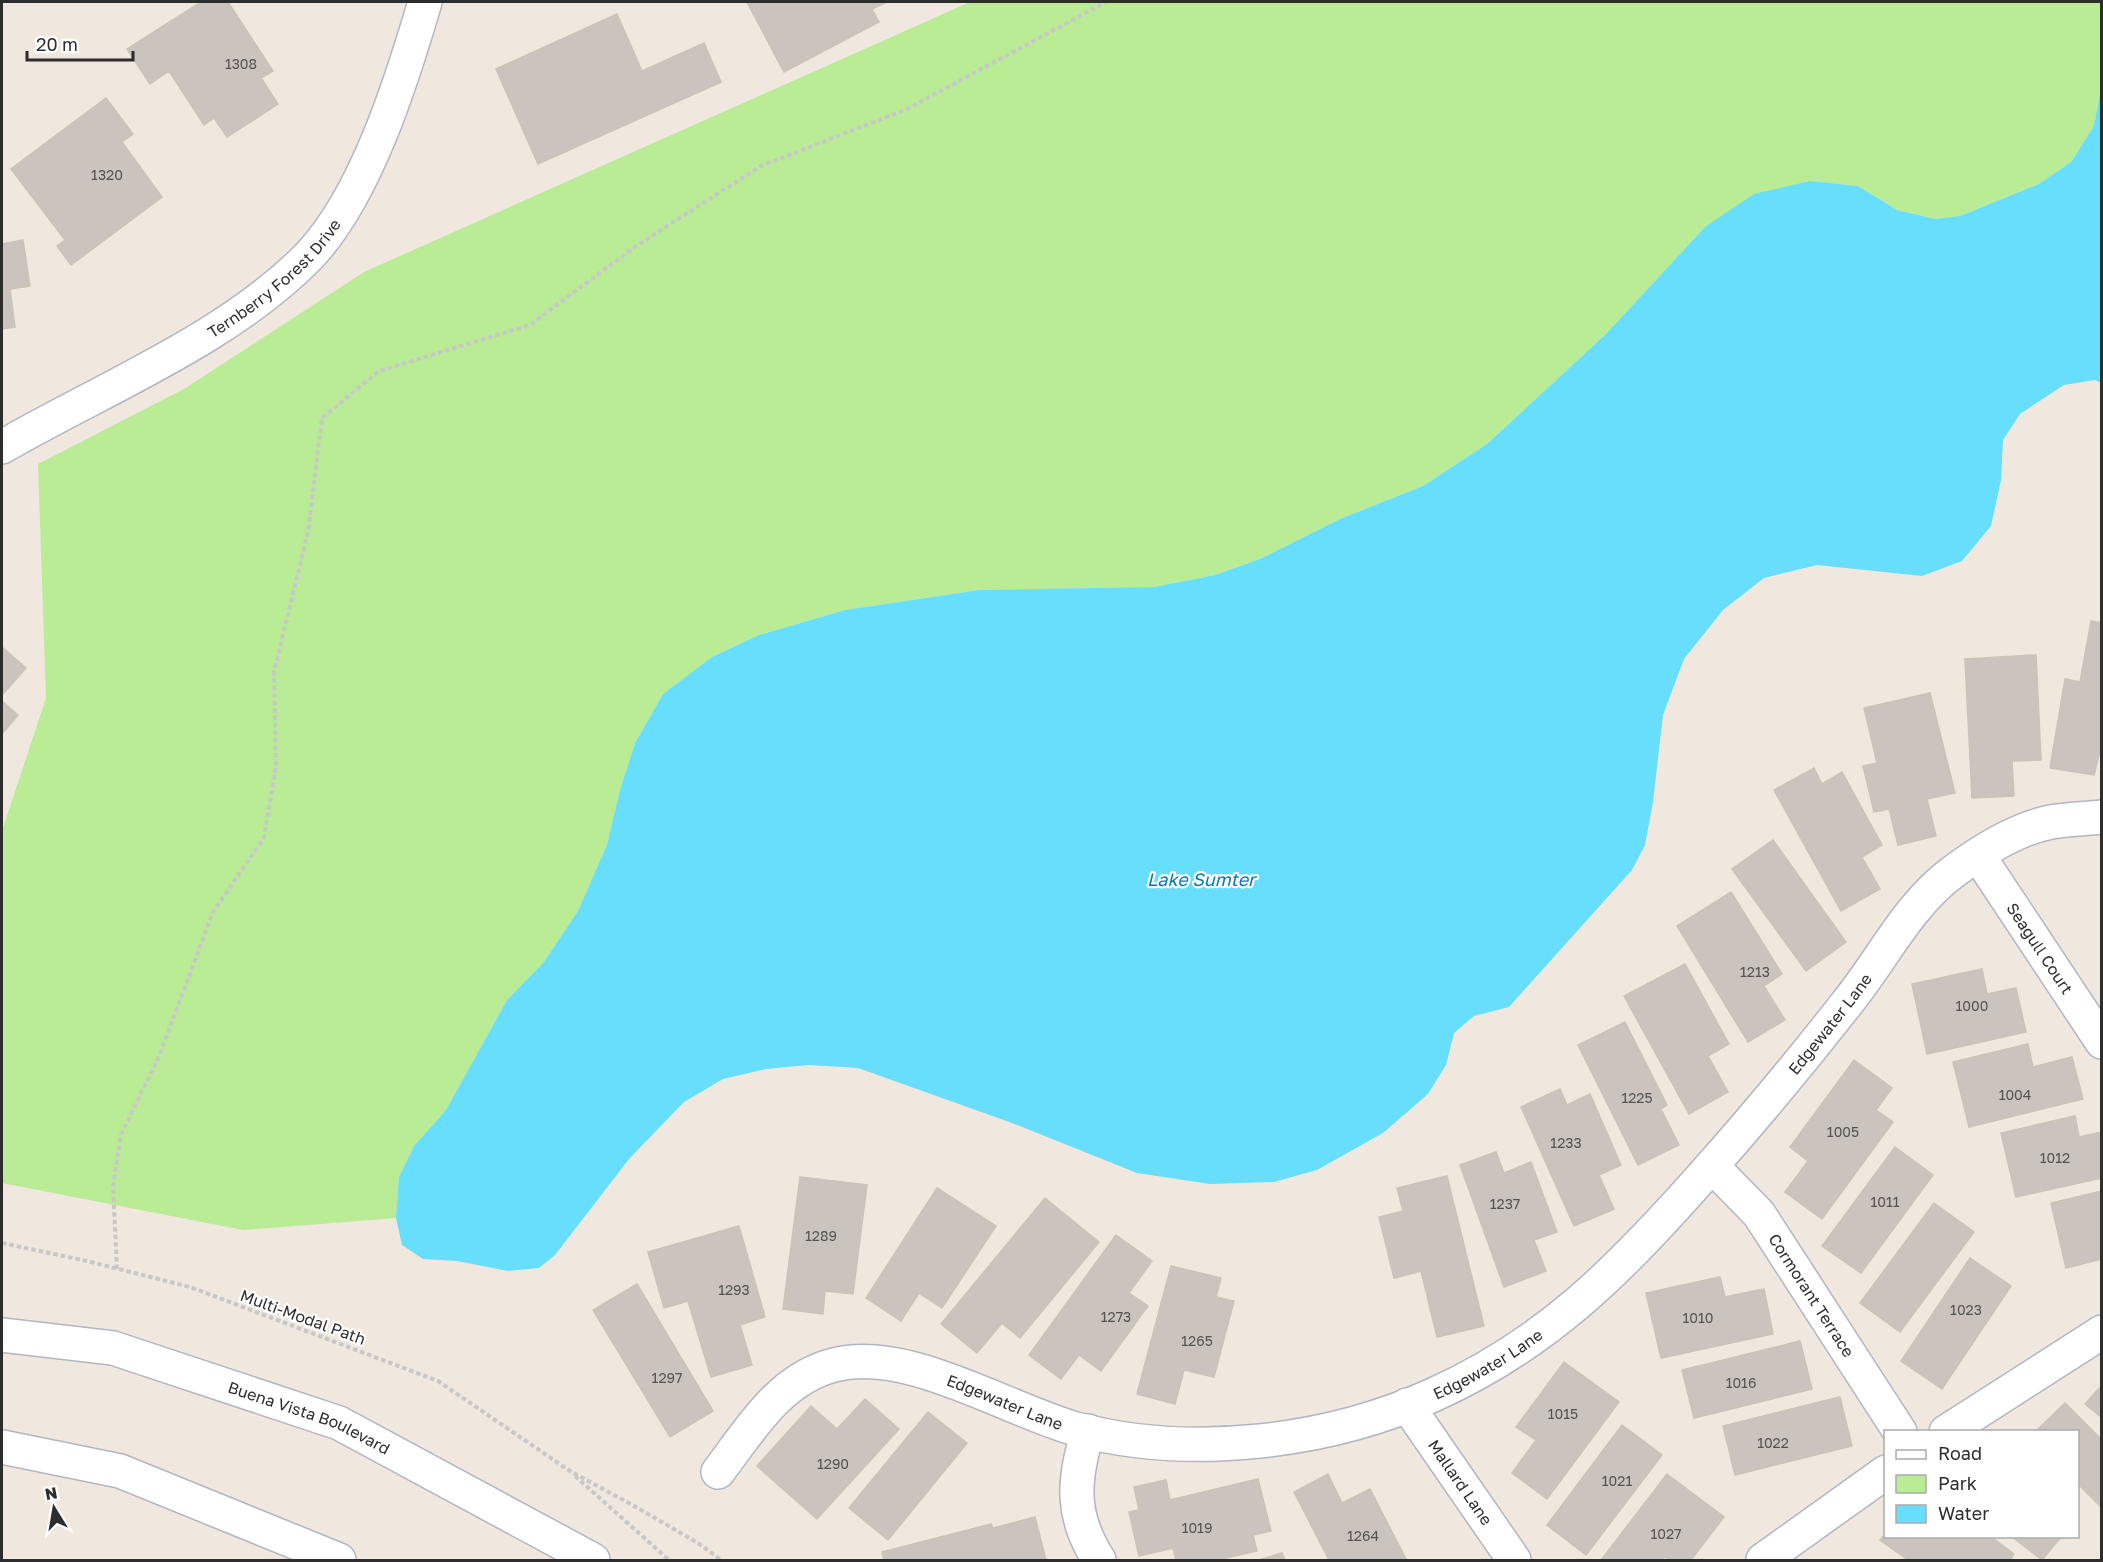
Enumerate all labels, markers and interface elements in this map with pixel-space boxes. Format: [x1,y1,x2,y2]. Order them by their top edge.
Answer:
scale bar [27,24,134,62]
text: 20 m [36,33,78,55]
house number: 1308 [225,55,257,72]
house number: 1320 [91,166,123,183]
street label: Ternberry Forest Drive [204,215,345,342]
water label: Lake Sumter [1147,868,1258,890]
street label: Seagull Court [2002,899,2077,998]
house number: 1213 [1740,963,1770,980]
street label: Edgewater Lane [1784,969,1876,1078]
house number: 1000 [1956,997,1988,1014]
house number: 1004 [1999,1086,2031,1103]
house number: 1225 [1621,1089,1653,1106]
house number: 1005 [1827,1123,1859,1140]
house number: 1233 [1550,1134,1582,1151]
house number: 1012 [2040,1149,2070,1166]
house number: 1011 [1870,1193,1900,1210]
house number: 1237 [1490,1195,1520,1212]
house number: 1289 [805,1227,837,1244]
street label: Cormorant Terrace [1764,1230,1859,1361]
house number: 1293 [718,1281,750,1298]
street label: Multi-Modal Path [238,1285,368,1349]
house number: 1023 [1950,1301,1982,1318]
house number: 1273 [1101,1308,1131,1325]
house number: 1010 [1683,1309,1713,1326]
street label: Edgewater Lane [1430,1324,1546,1404]
house number: 1265 [1181,1332,1213,1349]
house number: 1297 [652,1369,682,1386]
street label: Edgewater Lane [944,1370,1066,1434]
house number: 1016 [1726,1374,1756,1391]
street label: Buena Vista Boulevard [225,1377,394,1459]
house number: 1015 [1548,1405,1578,1422]
legend [1884,1430,2079,1538]
house number: 1022 [1757,1434,1789,1451]
street label: Mallard Lane [1424,1436,1497,1529]
text: Road [1938,1442,1982,1464]
house number: 1290 [817,1455,849,1472]
house number: 1021 [1602,1472,1632,1489]
text: Park [1938,1472,1977,1494]
north arrow [24,1478,84,1538]
text: N [43,1482,59,1504]
text: Water [1938,1502,1989,1524]
house number: 1019 [1182,1519,1212,1536]
house number: 1027 [1650,1525,1682,1542]
house number: 1264 [1347,1527,1379,1544]

